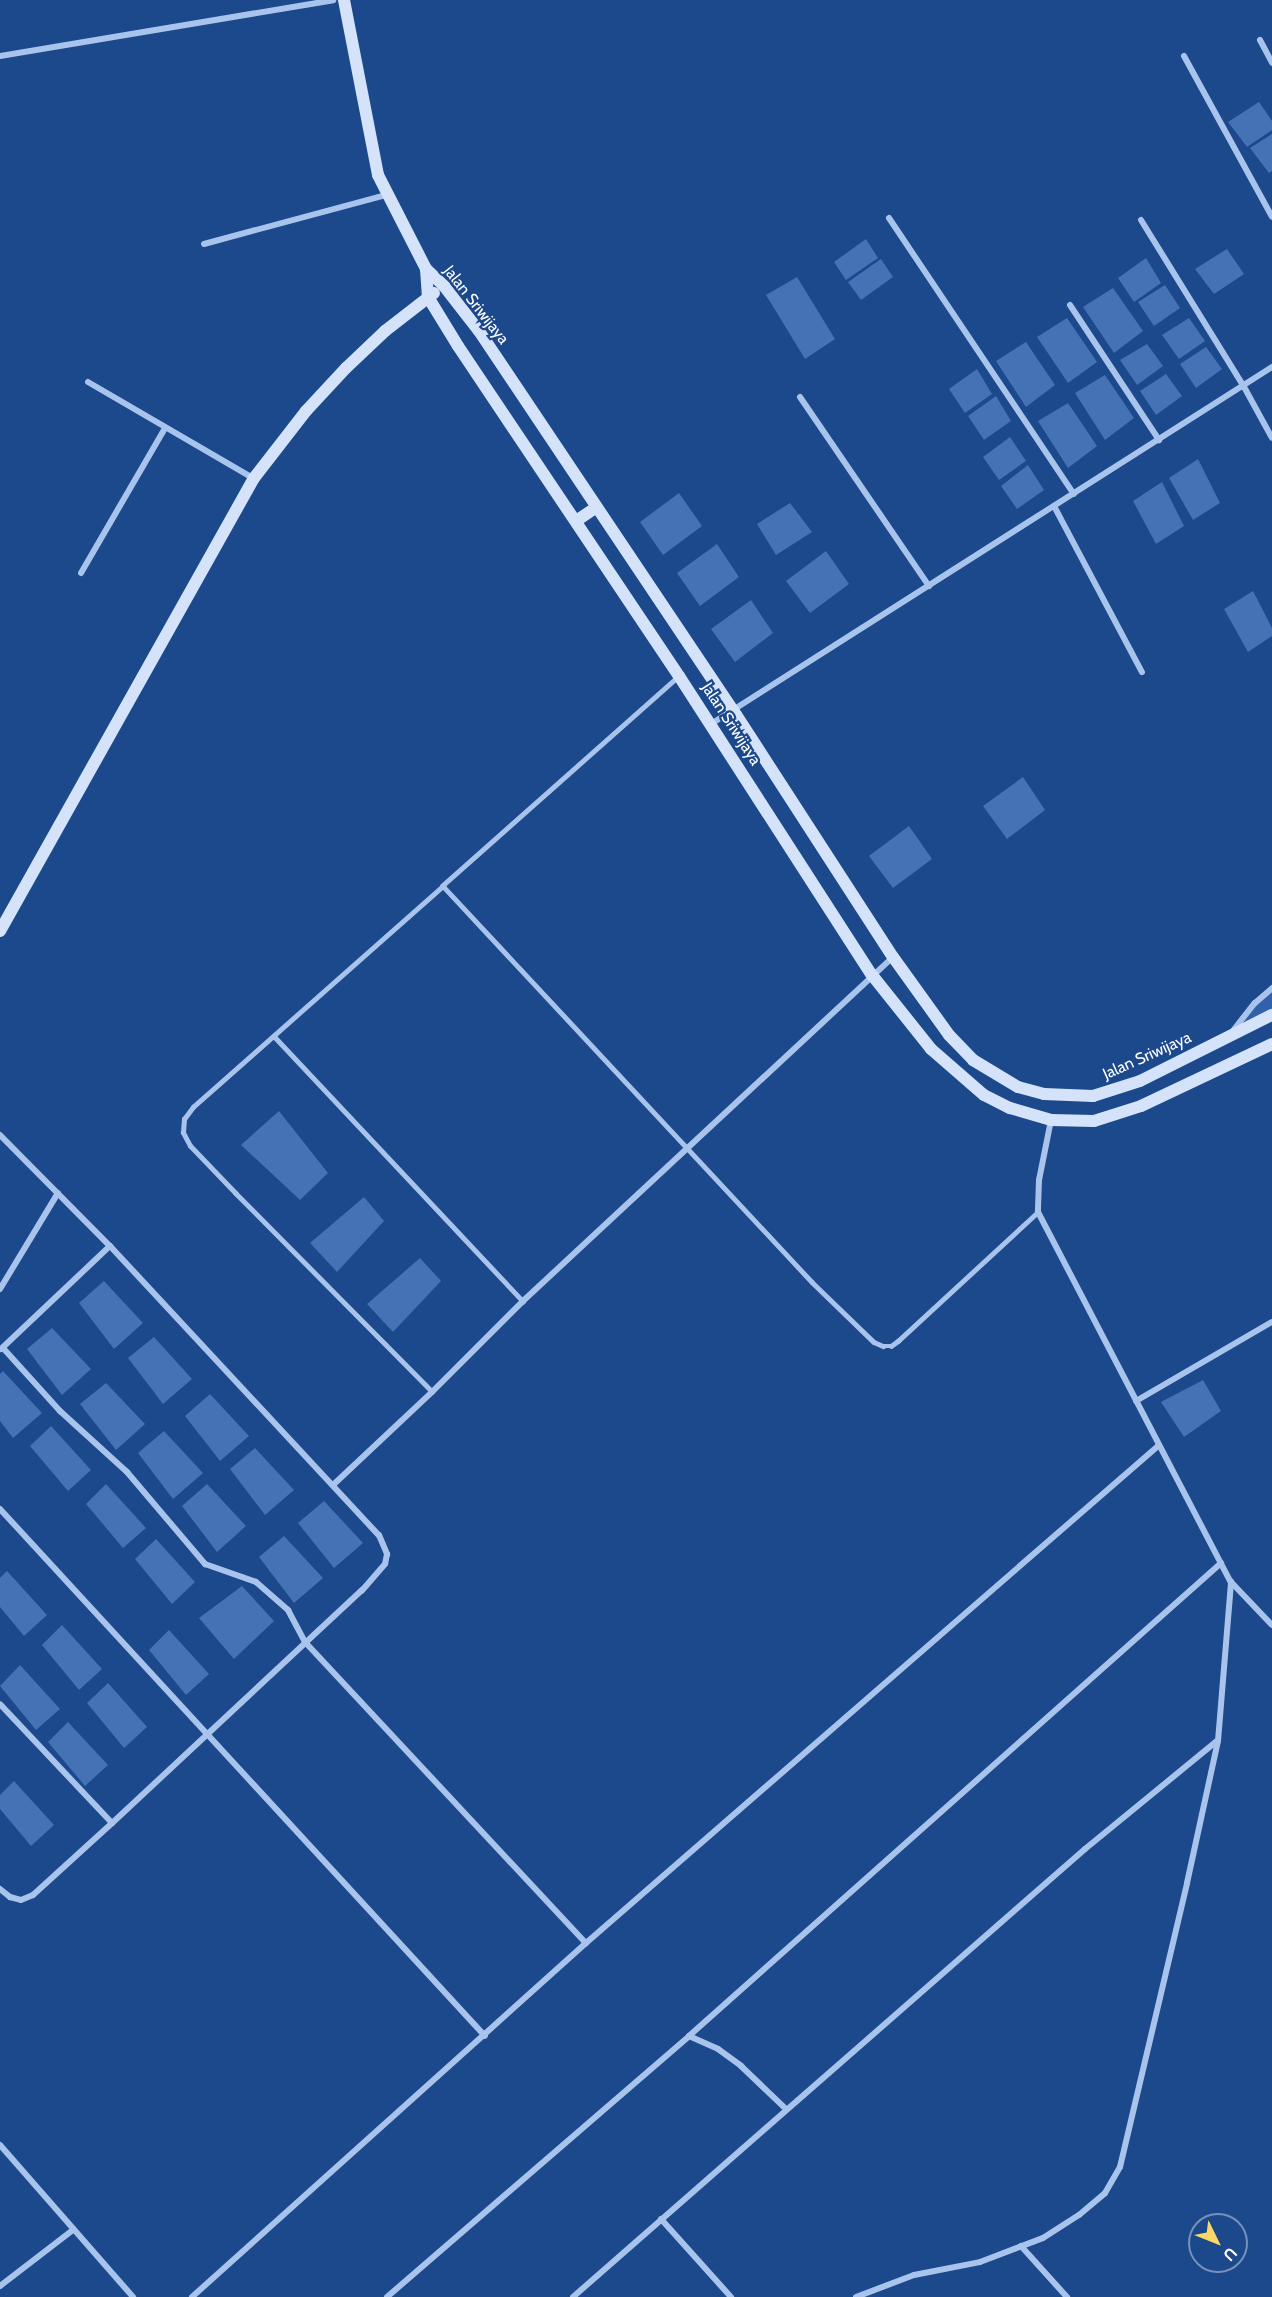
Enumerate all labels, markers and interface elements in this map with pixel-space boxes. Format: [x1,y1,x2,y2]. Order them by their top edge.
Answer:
street label: Jalan Sriwijaya [439,262,513,348]
street label: Jalan Sriwijaya [697,679,765,769]
street label: Jalan Sriwijaya [1100,1028,1194,1084]
north arrow [1188,2213,1248,2273]
text: U [1219,2244,1241,2265]

